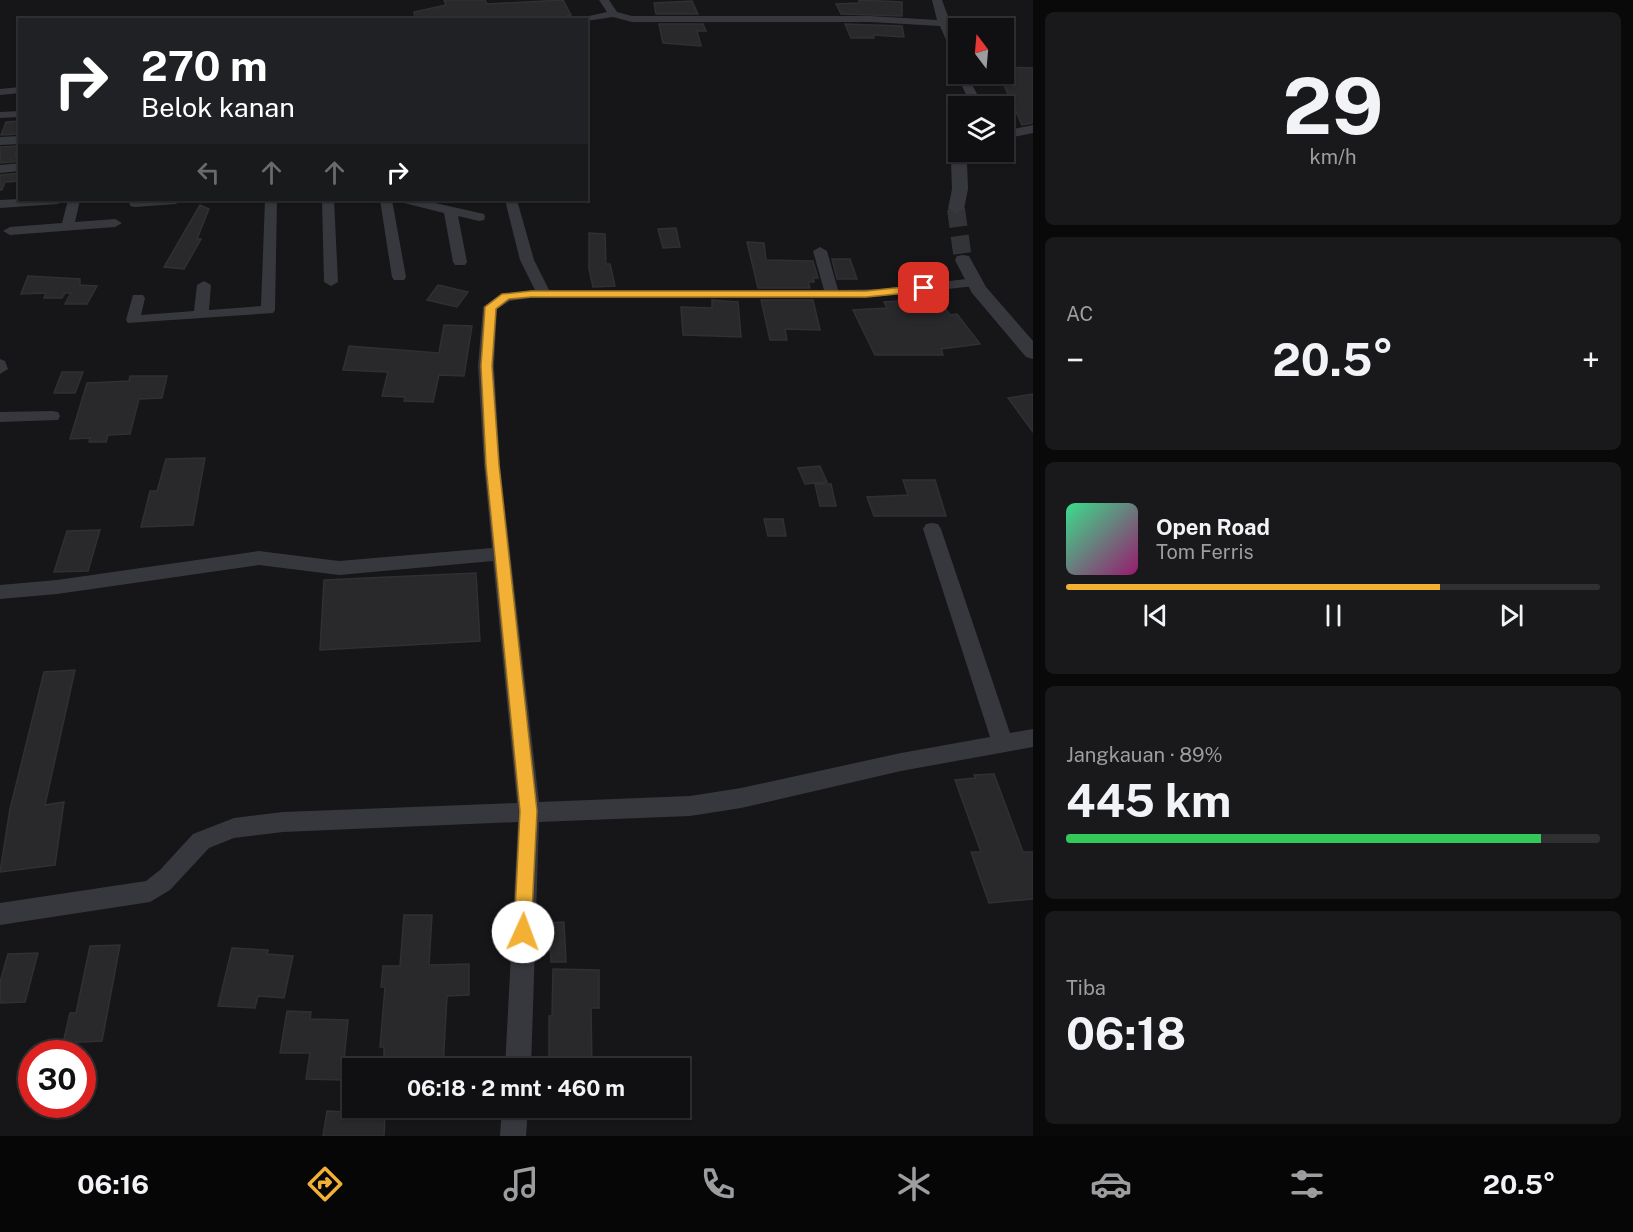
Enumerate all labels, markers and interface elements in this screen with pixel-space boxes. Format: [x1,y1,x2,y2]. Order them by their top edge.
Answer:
north arrow [948,18,1014,84]
map controls [948,18,1014,162]
text: 270 m [141,41,268,90]
icon: right [42,42,120,120]
text: 29 [1283,60,1383,152]
text: Belok kanan [141,91,295,123]
button: layers [948,96,1014,162]
text: km/h [1309,145,1357,169]
icon: left [192,156,225,189]
icon: ahead [255,156,288,189]
icon: ahead [318,156,351,189]
icon: right [381,156,414,189]
pin [898,262,949,313]
icon: arrive [907,271,940,304]
text: AC [1066,302,1093,326]
text: 20.5° [1272,333,1394,386]
text: − [1066,341,1084,379]
text: + [1582,341,1600,379]
text: Open Road [1156,514,1270,540]
text: Tom Ferris [1156,540,1254,564]
icon: previous [1139,599,1172,632]
icon: pause [1317,599,1350,632]
icon: next [1495,599,1528,632]
text: Jangkauan · 89% [1066,743,1223,767]
text: 445 km [1066,774,1231,827]
position arrow [491,900,555,964]
text: Tiba [1066,976,1106,1000]
text: 06:18 [1066,1007,1186,1060]
speed limit sign: 30 [18,1040,96,1118]
text: 06:18 · 2 mnt · 460 m [407,1075,625,1101]
icon: directions [304,1163,346,1205]
icon: music [500,1163,542,1205]
icon: phone [697,1163,739,1205]
icon: climate [893,1163,935,1205]
icon: car [1090,1163,1132,1205]
icon: filters [1286,1163,1328,1205]
text: 06:16 [77,1168,149,1200]
text: 20.5° [1483,1168,1556,1200]

